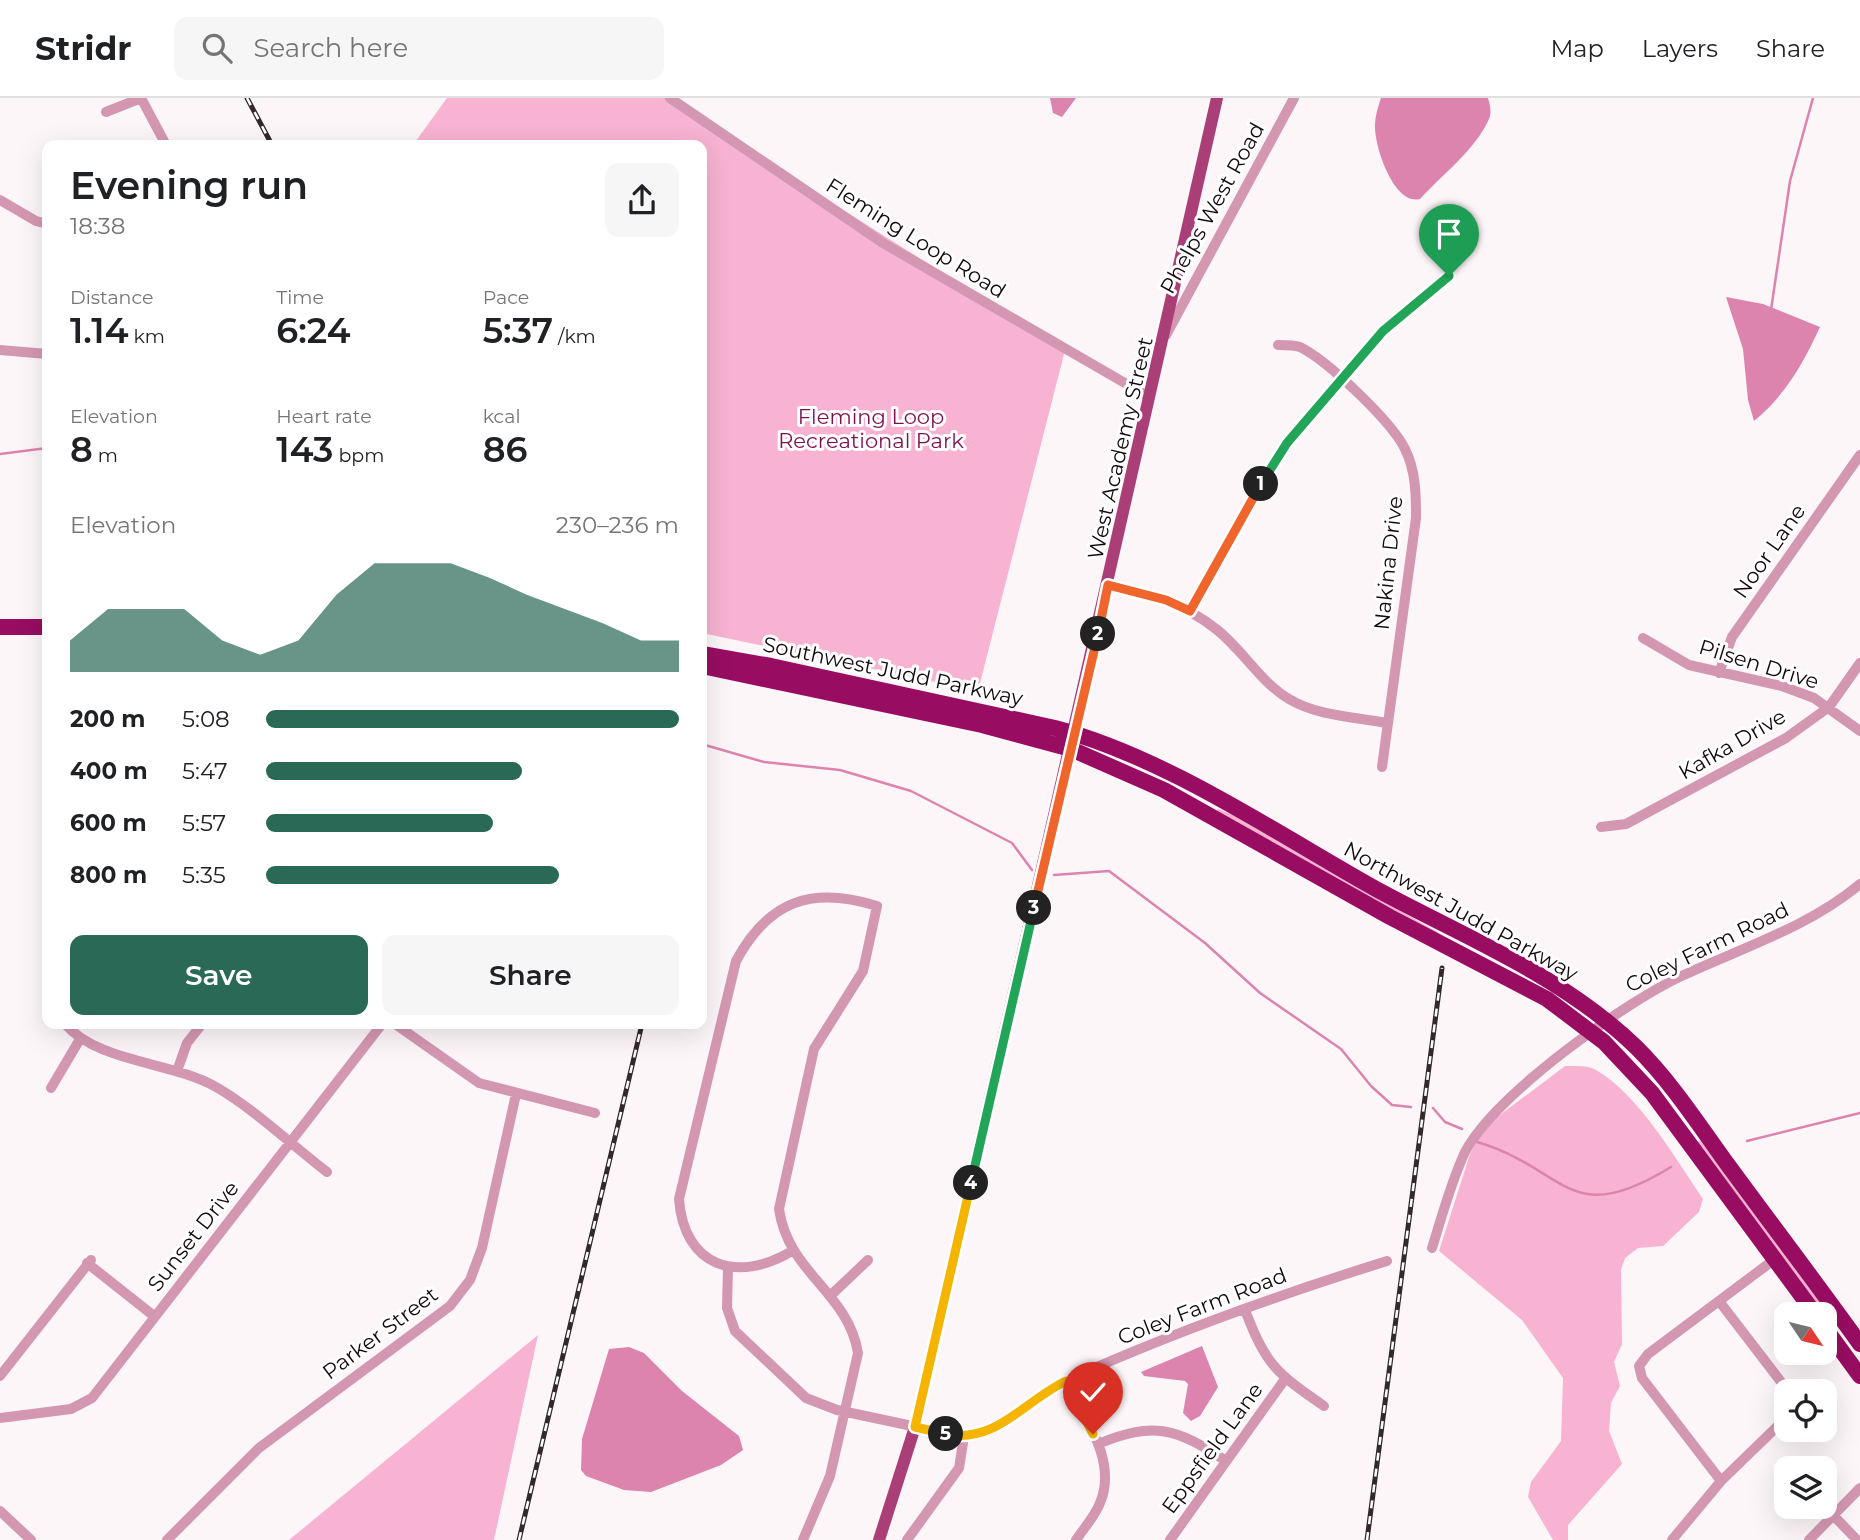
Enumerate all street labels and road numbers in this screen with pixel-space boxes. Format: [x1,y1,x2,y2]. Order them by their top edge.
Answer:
street label: Phelps West Road [1155,118,1269,298]
street label: Fleming Loop Road [822,173,1010,303]
street label: West Academy Street [1082,334,1158,562]
street label: Nakina Drive [1369,495,1407,631]
street label: Noor Lane [1728,499,1810,603]
street label: Southwest Judd Parkway [761,631,1026,711]
street label: Pilsen Drive [1696,634,1822,694]
street label: Kafka Drive [1674,703,1790,785]
street label: Northwest Judd Parkway [1339,836,1583,986]
street label: Coley Farm Road [1621,897,1793,997]
street label: Sunset Drive [142,1176,244,1296]
street label: Coley Farm Road [1114,1262,1290,1350]
street label: Parker Street [318,1282,442,1384]
street label: Eppsfield Lane [1156,1378,1268,1518]

